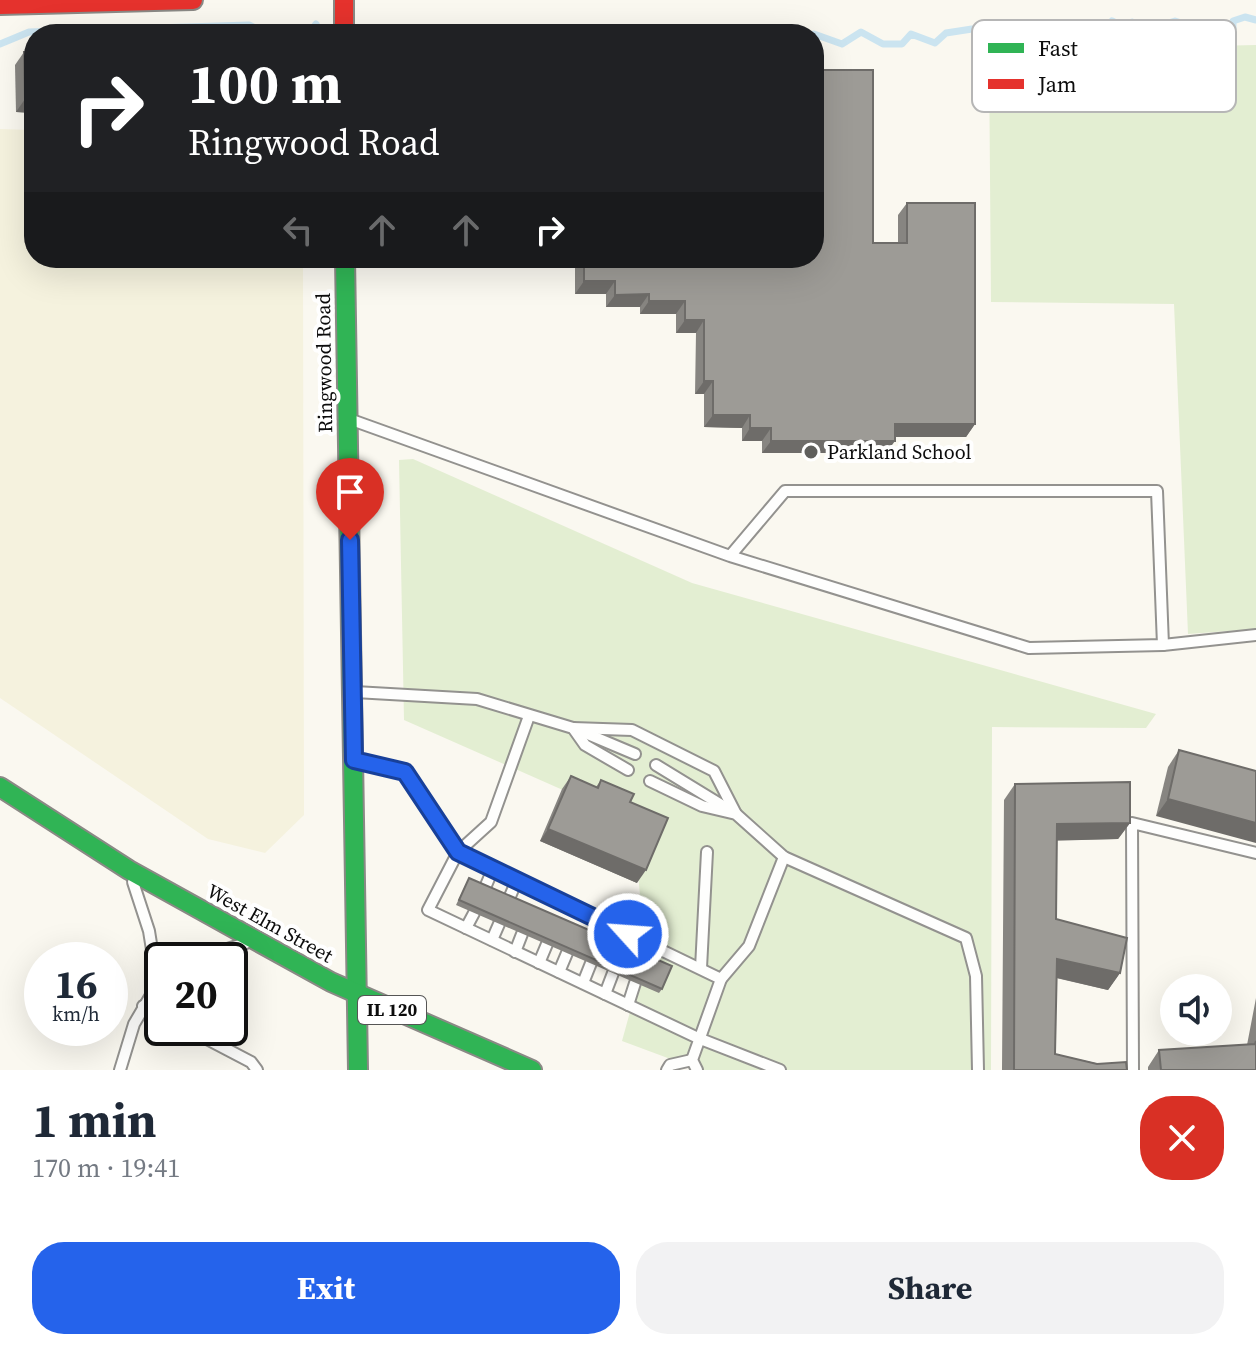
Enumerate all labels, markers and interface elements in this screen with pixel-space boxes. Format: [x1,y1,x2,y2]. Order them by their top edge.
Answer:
legend [972,20,1236,112]
text: Fast [1038,33,1079,63]
text: 100 m [188,45,342,122]
icon: right [56,56,160,160]
text: Jam [1037,69,1077,99]
text: Ringwood Road [188,118,440,167]
icon: left [276,208,320,252]
icon: ahead [360,208,404,252]
icon: ahead [444,208,488,252]
icon: right [528,208,572,252]
street label: Ringwood Road [309,292,339,433]
place label: Parkland School [827,438,972,466]
marker: Parkland School [802,443,820,461]
pin [316,458,384,540]
icon: arrive [328,470,372,514]
street label: West Elm Street [202,877,339,969]
position arrow [586,892,670,976]
speed limit sign: 20 [144,942,248,1046]
text: 16 [54,957,98,1011]
map controls [1160,974,1232,1046]
button: sound [1160,974,1232,1046]
road number: IL 120 [358,996,426,1024]
text: km/h [52,1000,100,1028]
text: 1 min [32,1087,157,1153]
button: close [1140,1096,1224,1180]
text: 170 m · 19:41 [32,1150,180,1186]
button: Exit [32,1242,620,1334]
button: Share [636,1242,1224,1334]

